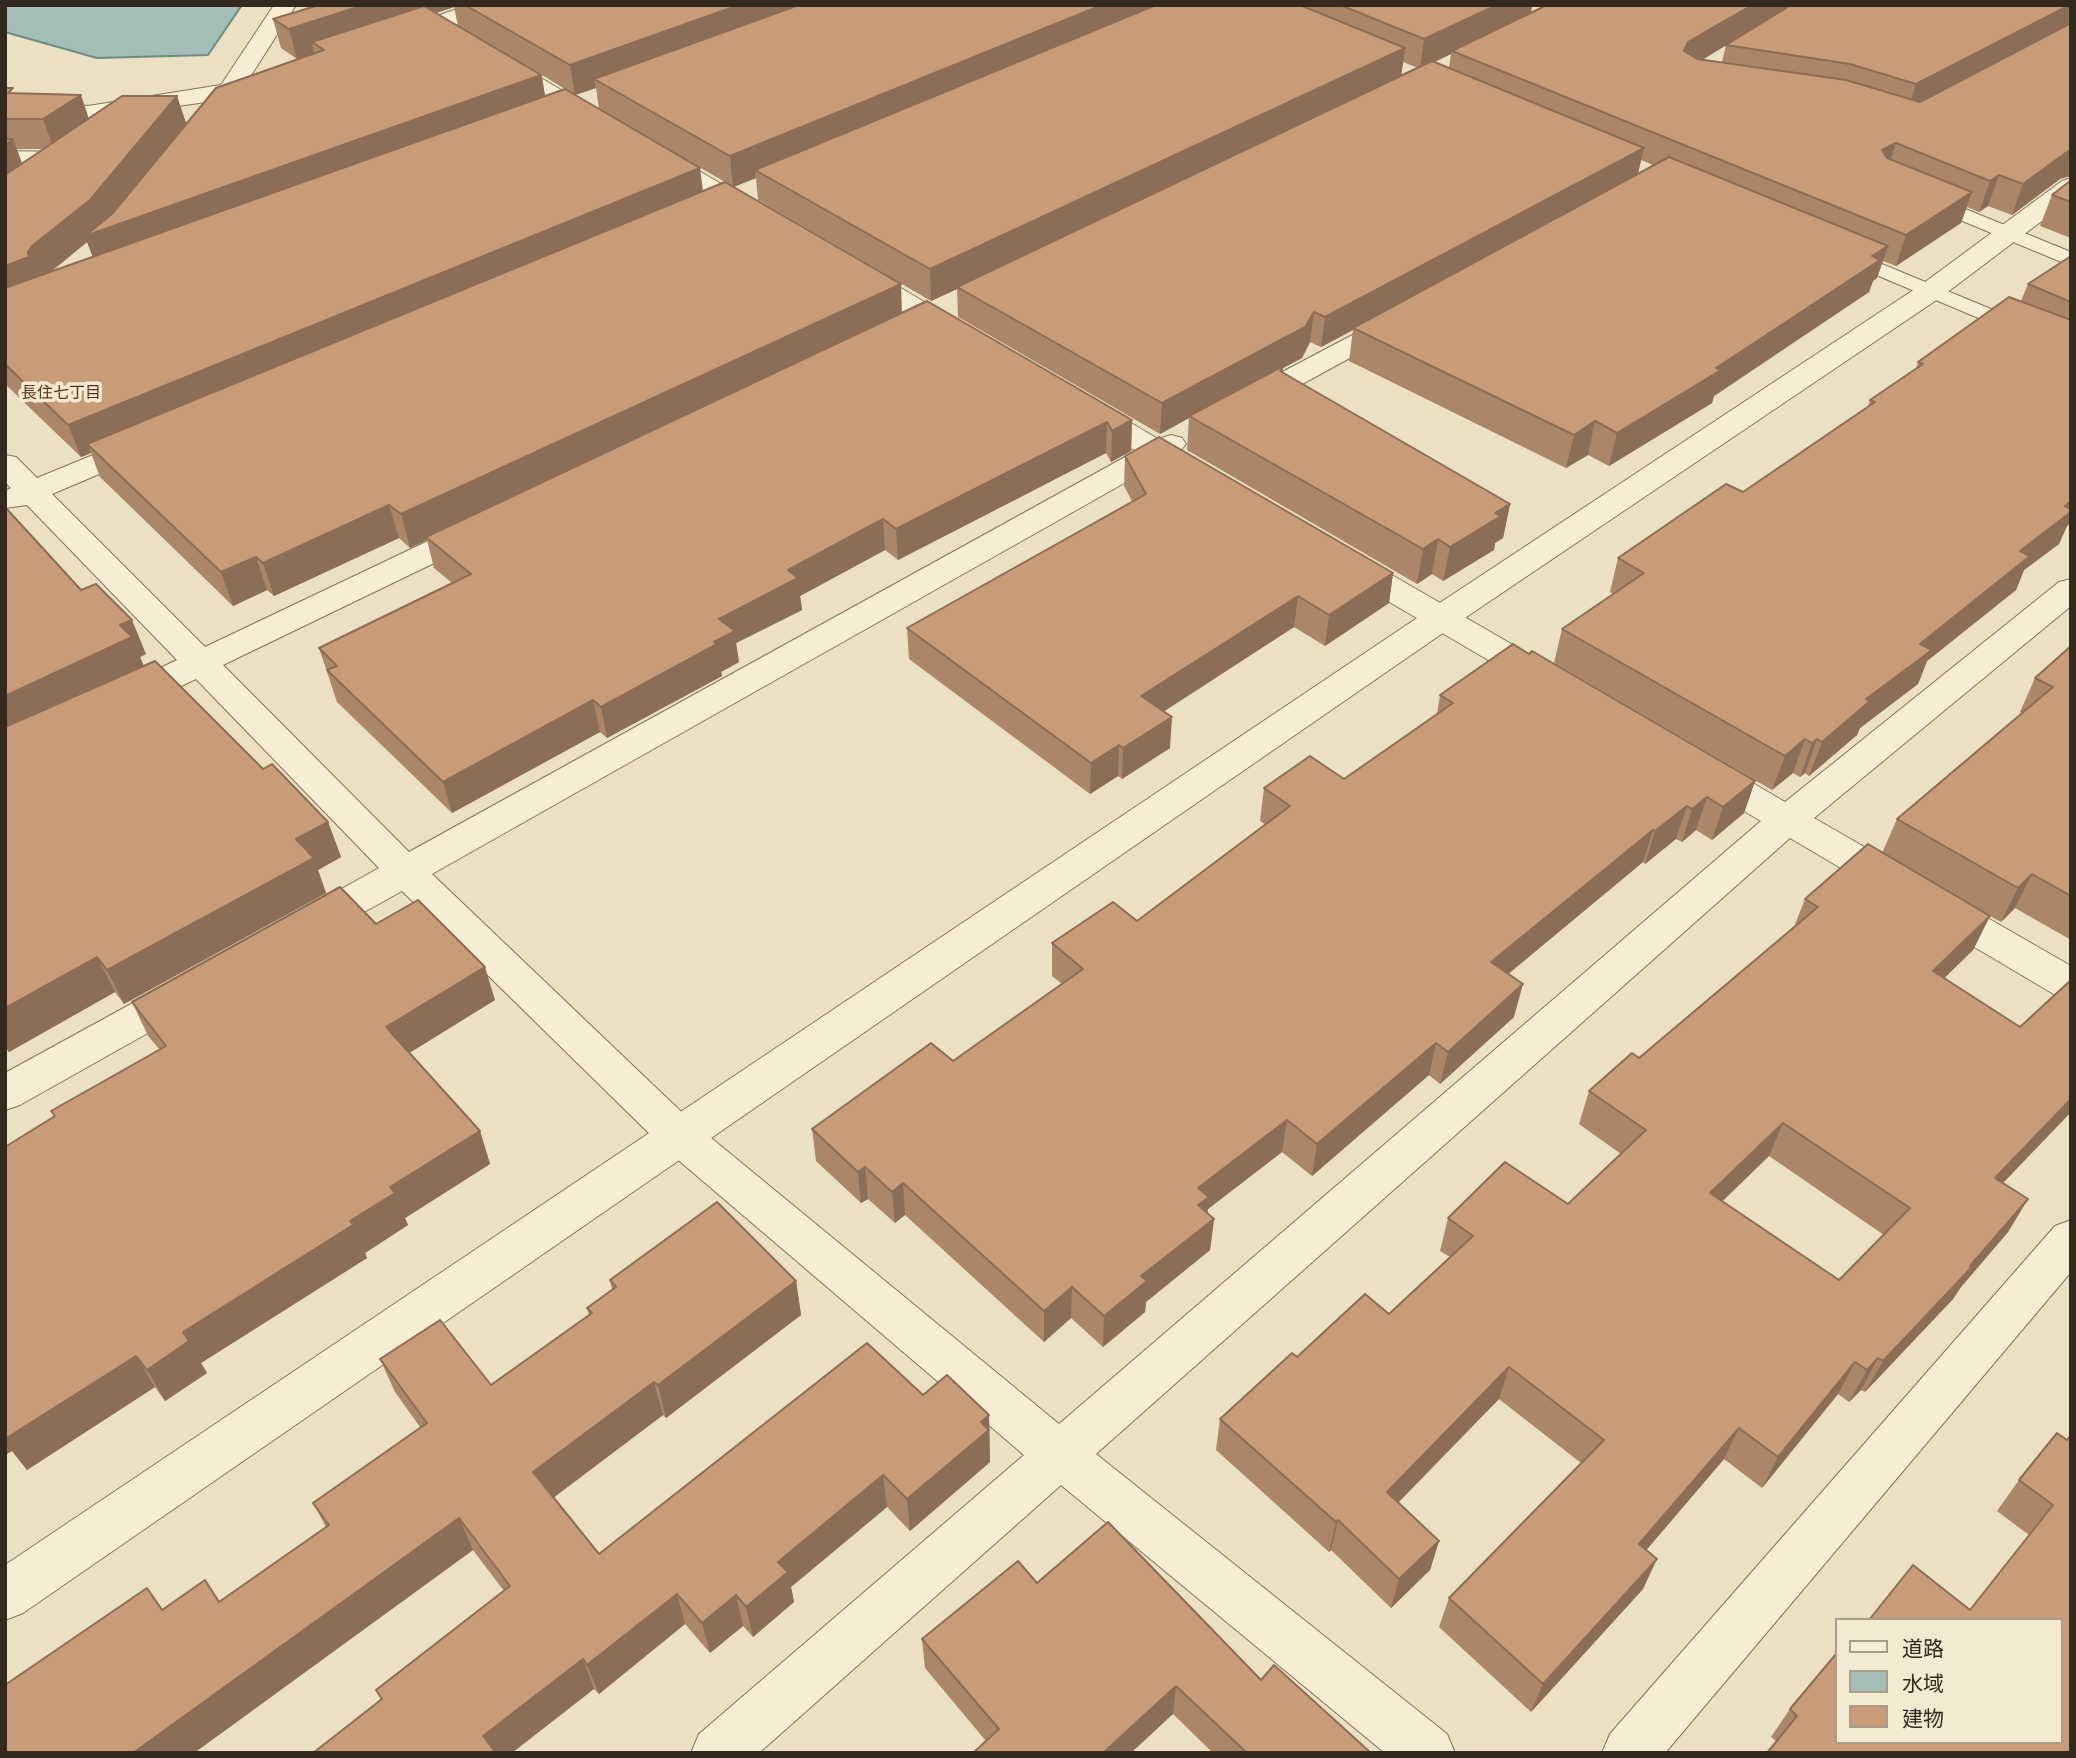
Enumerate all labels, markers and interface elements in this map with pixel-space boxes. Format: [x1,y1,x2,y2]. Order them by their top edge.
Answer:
district label: 長住七丁目 [21,383,101,403]
legend [1834,1618,2062,1744]
text: 道路 [1902,1637,1944,1661]
text: 水域 [1902,1672,1944,1696]
text: 建物 [1902,1707,1944,1731]

